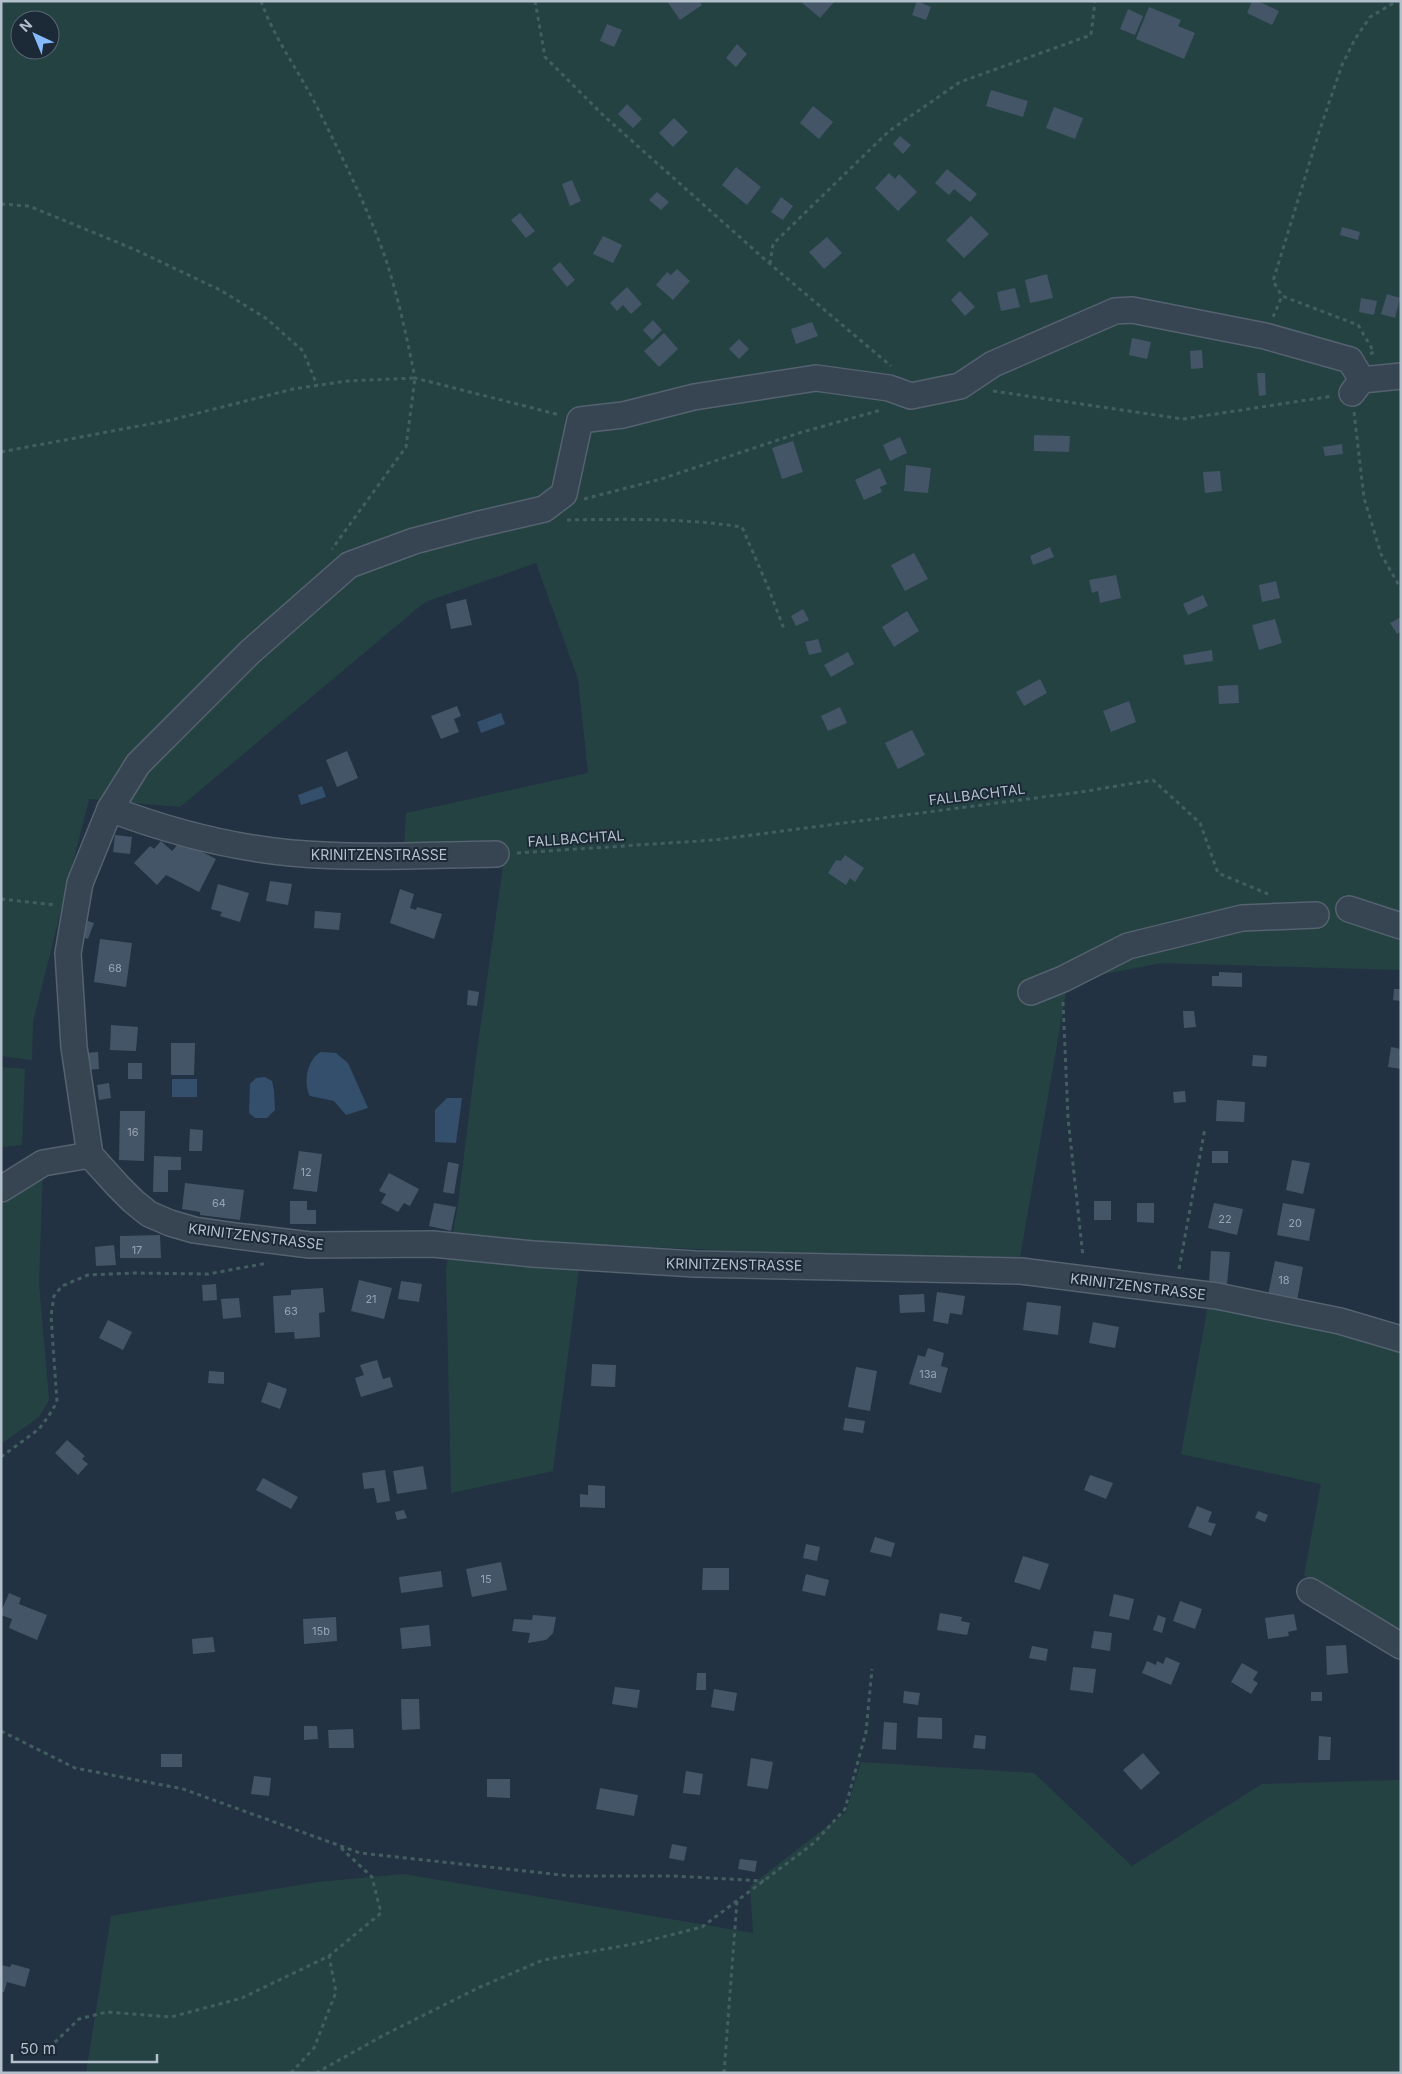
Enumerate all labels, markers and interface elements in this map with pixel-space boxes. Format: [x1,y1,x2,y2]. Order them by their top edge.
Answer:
north arrow [10,10,60,60]
text: N [16,15,35,35]
street label: FALLBACHTAL [928,780,1026,808]
street label: FALLBACHTAL [527,826,625,850]
street label: KRINITZENSTRASSE [311,846,447,863]
house number: 68 [108,961,122,975]
house number: 16 [127,1125,139,1139]
house number: 12 [300,1165,312,1179]
house number: 64 [212,1196,226,1210]
house number: 22 [1218,1212,1232,1226]
house number: 20 [1288,1216,1302,1230]
street label: KRINITZENSTRASSE [187,1219,325,1253]
house number: 17 [132,1243,142,1257]
street label: KRINITZENSTRASSE [666,1254,802,1274]
street label: KRINITZENSTRASSE [1069,1269,1207,1303]
house number: 18 [1278,1273,1290,1287]
house number: 21 [365,1292,377,1306]
house number: 63 [284,1304,298,1318]
house number: 13a [919,1367,937,1381]
house number: 15 [480,1572,492,1586]
house number: 15b [312,1624,330,1638]
scale bar [12,2032,158,2064]
text: 50 m [20,2039,56,2058]

